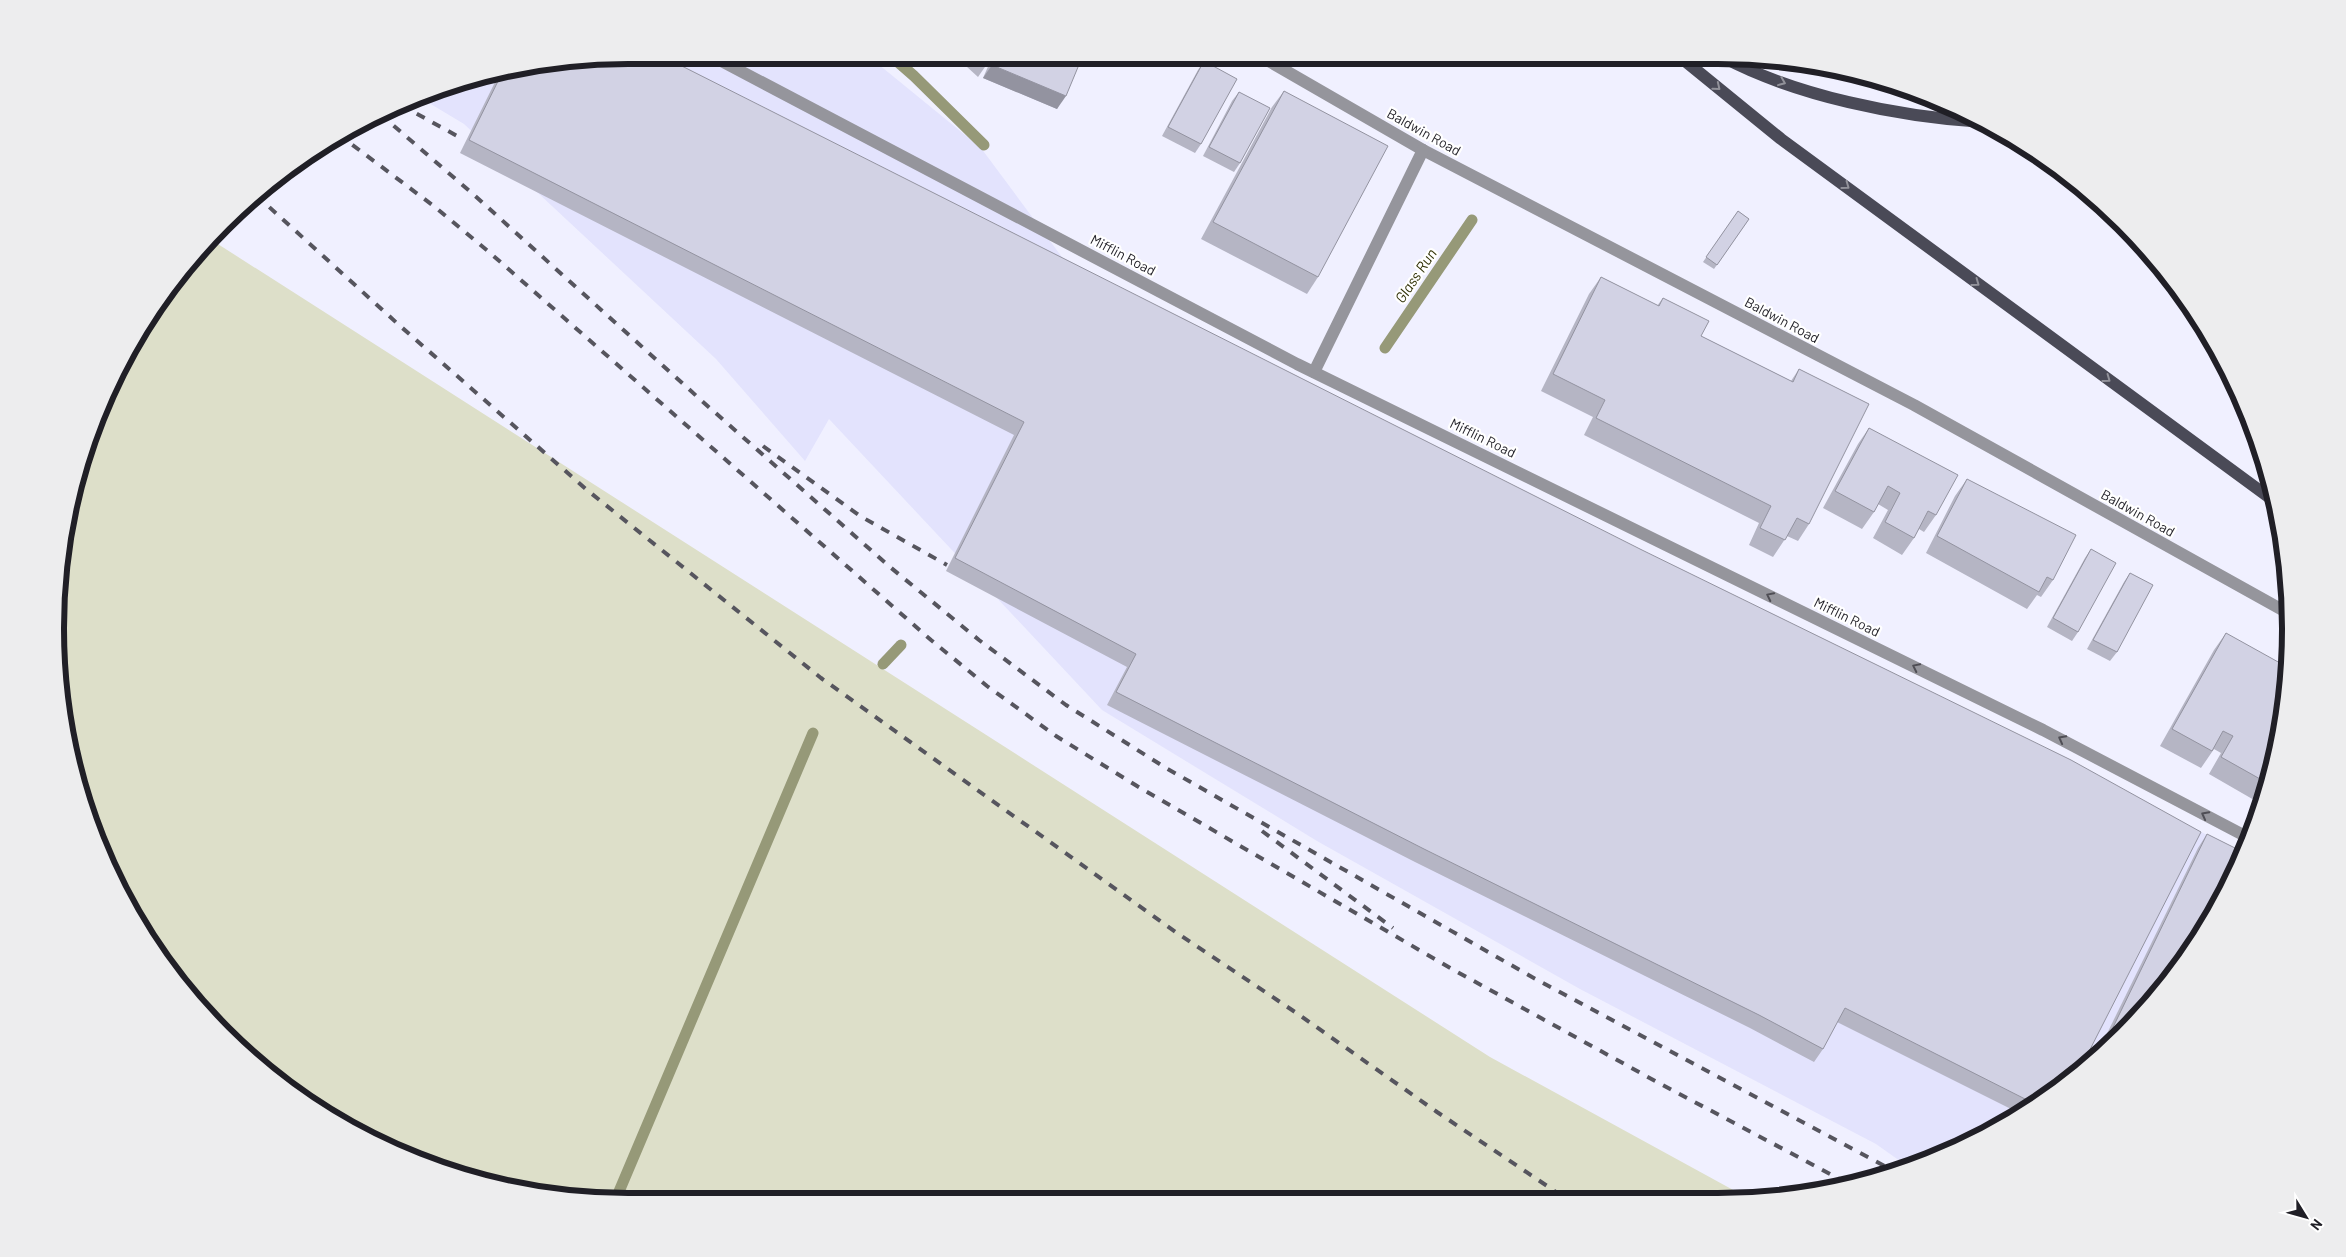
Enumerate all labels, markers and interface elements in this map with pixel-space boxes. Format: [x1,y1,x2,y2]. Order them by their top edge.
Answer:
one-way arrow [1777,75,1786,86]
one-way arrow [1712,81,1721,90]
street label: Baldwin Road [1384,104,1464,159]
one-way arrow [1840,180,1850,189]
street label: Mifflin Road [1088,230,1159,279]
water label: Glass Run [1391,245,1440,306]
one-way arrow [1970,277,1980,286]
street label: Baldwin Road [1742,293,1822,346]
one-way arrow [2101,374,2110,382]
street label: Mifflin Road [1447,414,1519,461]
street label: Baldwin Road [2098,485,2178,540]
one-way arrow [1766,592,1775,602]
street label: Mifflin Road [1811,593,1883,640]
one-way arrow [1912,663,1921,673]
one-way arrow [2058,735,2067,745]
one-way arrow [2202,811,2211,821]
north arrow [2281,1192,2331,1242]
text: N [2307,1216,2326,1234]

